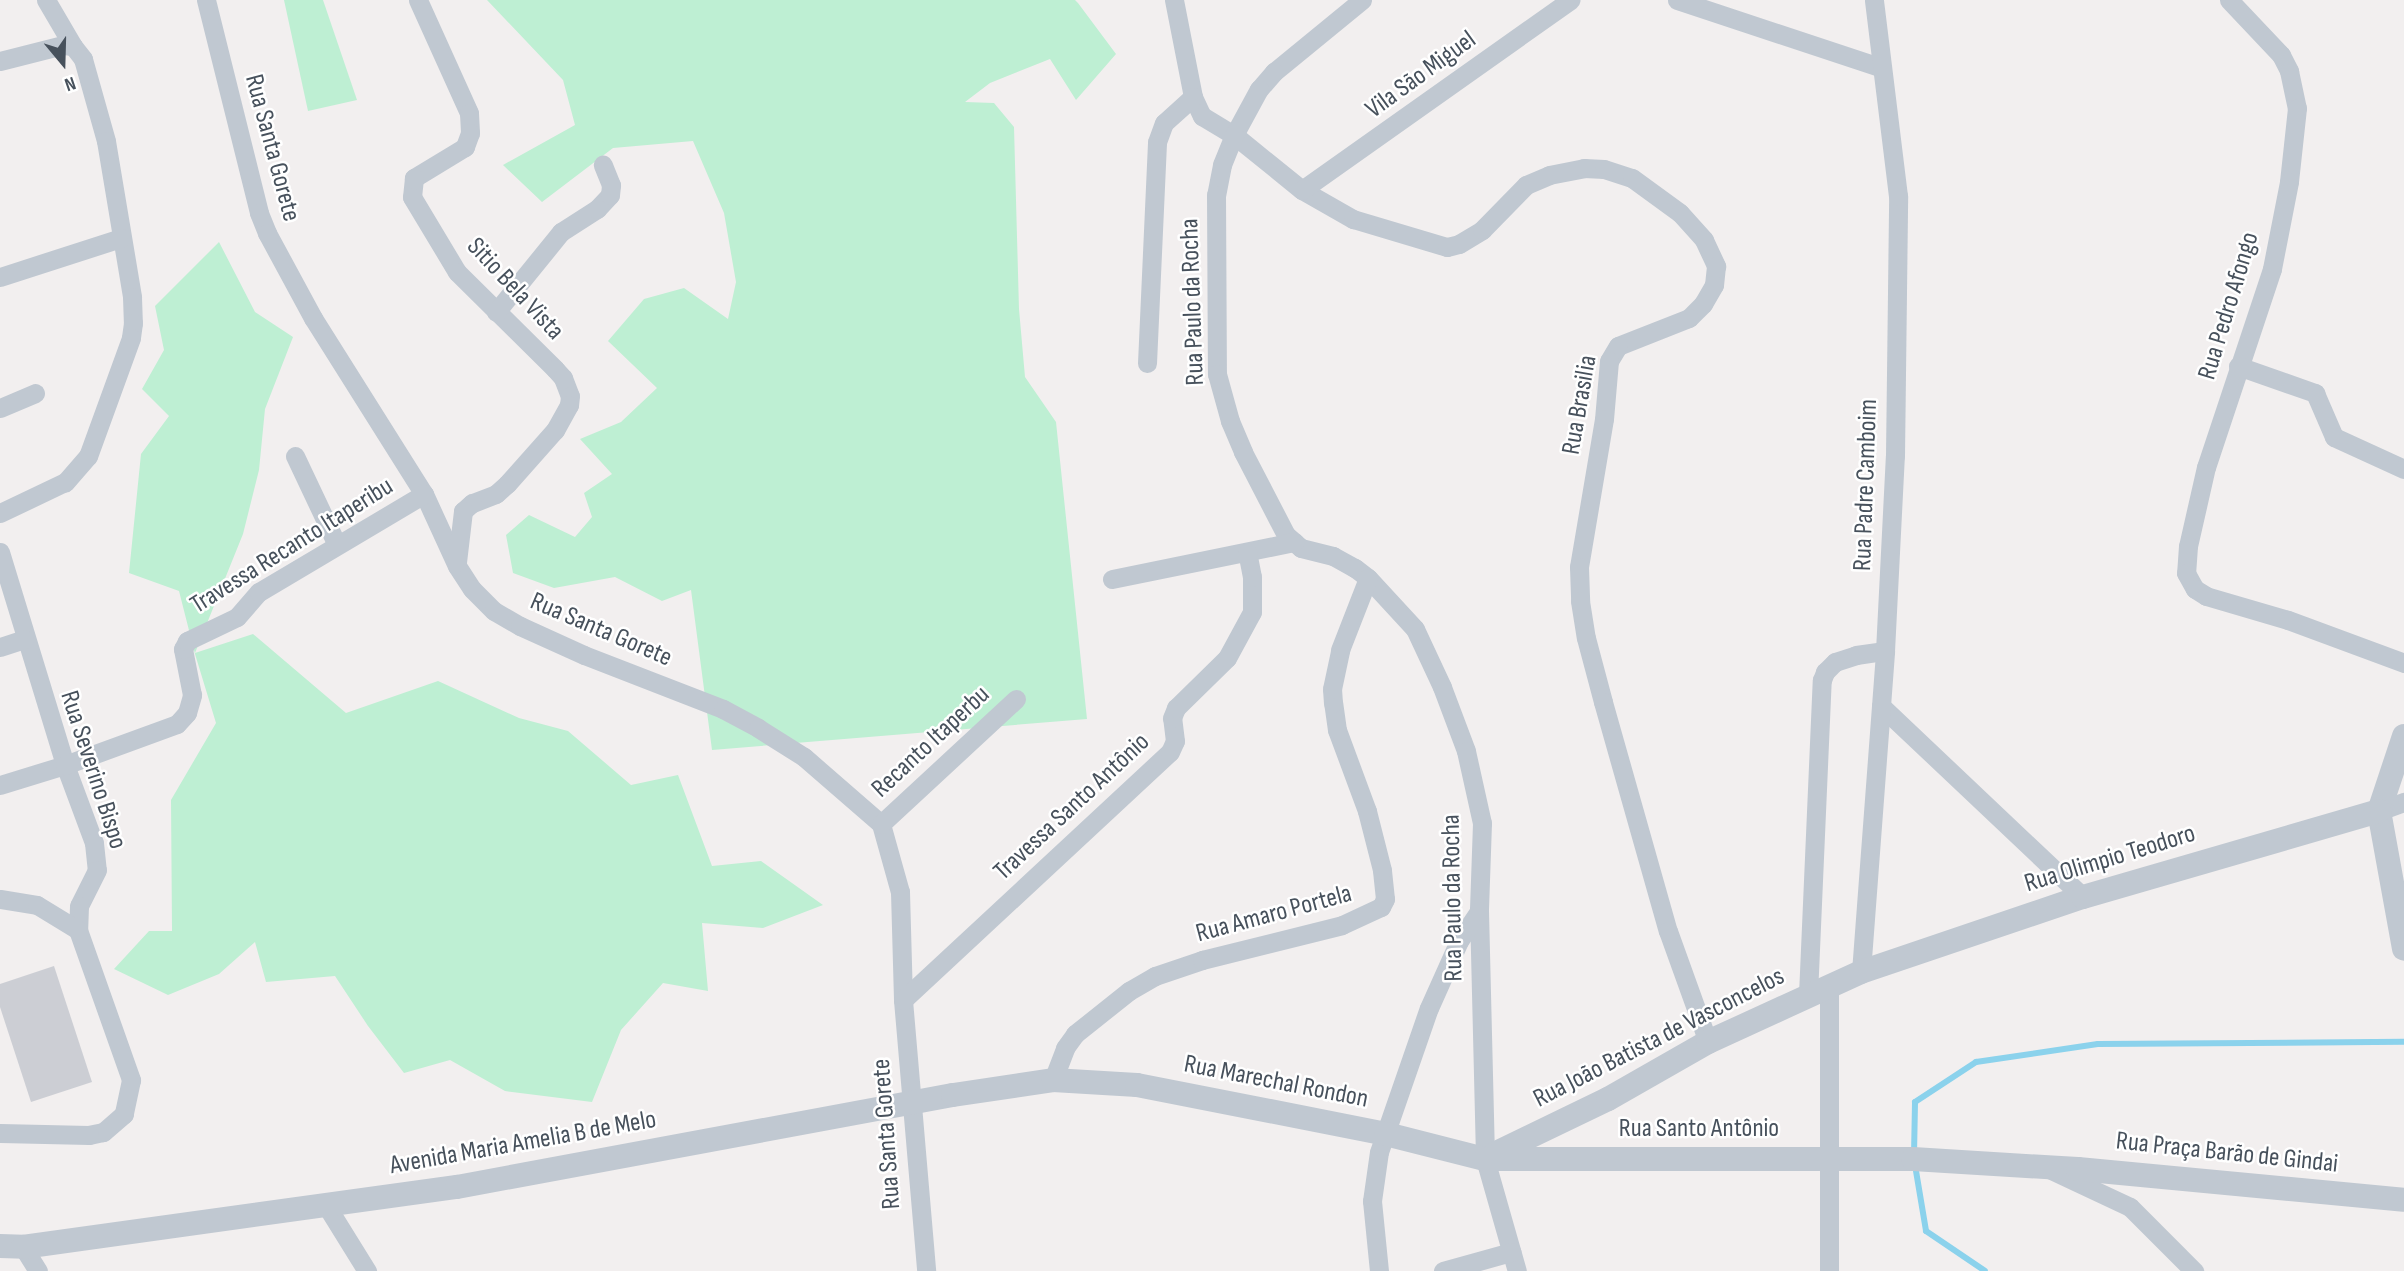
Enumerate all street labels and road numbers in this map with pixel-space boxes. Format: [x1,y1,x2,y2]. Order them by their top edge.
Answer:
street label: Vila São Miguel [1360,25,1482,125]
street label: Rua Santa Gorete [237,71,307,225]
street label: Rua Paulo da Rocha [1174,218,1212,386]
street label: Rua Pedro Afongo [2192,229,2266,383]
street label: Sitio Bela Vista [460,231,570,347]
street label: Rua Brasilia [1556,353,1604,457]
street label: Rua Padre Camboim [1847,398,1885,572]
street label: Travessa Recanto Itaperibu [185,471,399,621]
street label: Rua Santa Gorete [525,586,677,674]
street label: Recanto Itaperbu [866,680,996,804]
street label: Rua Severino Bispo [53,687,133,853]
street label: Travessa Santo Antônio [988,727,1156,887]
street label: Rua Paulo da Rocha [1436,814,1470,982]
street label: Rua Olimpio Teodoro [2021,818,2199,900]
street label: Rua Amaro Portela [1193,878,1355,950]
street label: Rua João Batista de Vasconcelos [1528,961,1790,1115]
street label: Rua Marechal Rondon [1181,1049,1371,1115]
street label: Rua Santa Gorete [866,1058,908,1210]
street label: Avenida Maria Amelia B de Melo [387,1104,659,1182]
street label: Rua Santo Antônio [1619,1113,1779,1145]
street label: Rua Praça Barão de Gindai [2114,1126,2340,1180]

